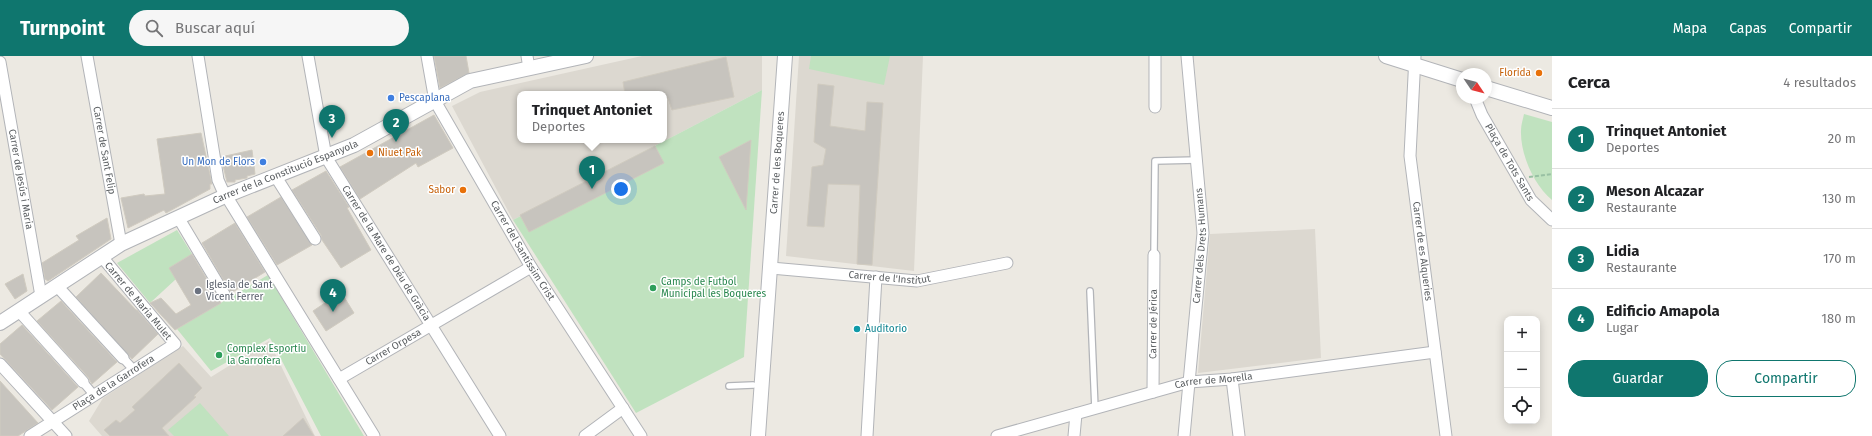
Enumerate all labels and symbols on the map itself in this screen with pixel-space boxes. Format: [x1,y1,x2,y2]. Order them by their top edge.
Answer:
place label: Florida [1499,67,1531,79]
north arrow [1456,68,1492,104]
marker: Florida [1534,68,1544,78]
place label: Pescaplana [399,92,450,104]
marker: Pescaplana [386,93,396,103]
street label: Carrer de Sant Felip [90,105,118,196]
pin: 3 [319,105,345,138]
pin: 2 [383,109,409,142]
street label: Carrer de les Boqueres [768,111,787,215]
street label: Plaça de Tots Sants [1482,121,1536,203]
street label: Carrer de Jesús i Maria [6,128,35,230]
street label: Carrer de la Constitució Espanyola [211,138,360,207]
place label: Niuet Pak [378,147,422,159]
marker: Niuet Pak [365,148,375,158]
place label: Un Mon de Flors [182,156,255,168]
pin: 1 [579,156,605,189]
marker: Un Mon de Flors [258,157,268,167]
your location [611,179,631,199]
street label: Carrer de la Mare de Déu de Gràcia [339,183,433,323]
place label: Sabor [428,184,455,196]
marker: Sabor [458,185,468,195]
street label: Carrer dels Drets Humans [1190,187,1209,304]
street label: Carrer del Santíssim Crist [488,198,557,303]
street label: Carrer de es Alqueries [1410,201,1435,302]
street label: Carrer de Maria Mulet [102,260,174,343]
street label: Carrer de l'Institut [848,269,932,287]
place label: Camps de Futbol Municipal les Boqueres [661,276,766,300]
place label: Iglesia de Sant Vicent Ferrer [206,279,273,303]
pin: 4 [320,279,346,312]
marker: Camps de Futbol Municipal les Boqueres [648,283,658,293]
marker: Iglesia de Sant Vicent Ferrer [193,286,203,296]
street label: Carrer de Jérica [1147,289,1160,359]
place label: Auditorio [865,323,907,335]
marker: Auditorio [852,324,862,334]
street label: Carrer Orpesa [363,326,423,368]
place label: Complex Esportiu la Garrofera [227,343,306,367]
marker: Complex Esportiu la Garrofera [214,350,224,360]
street label: Plaça de la Garrofera [70,353,157,413]
street label: Carrer de Morella [1173,370,1253,392]

